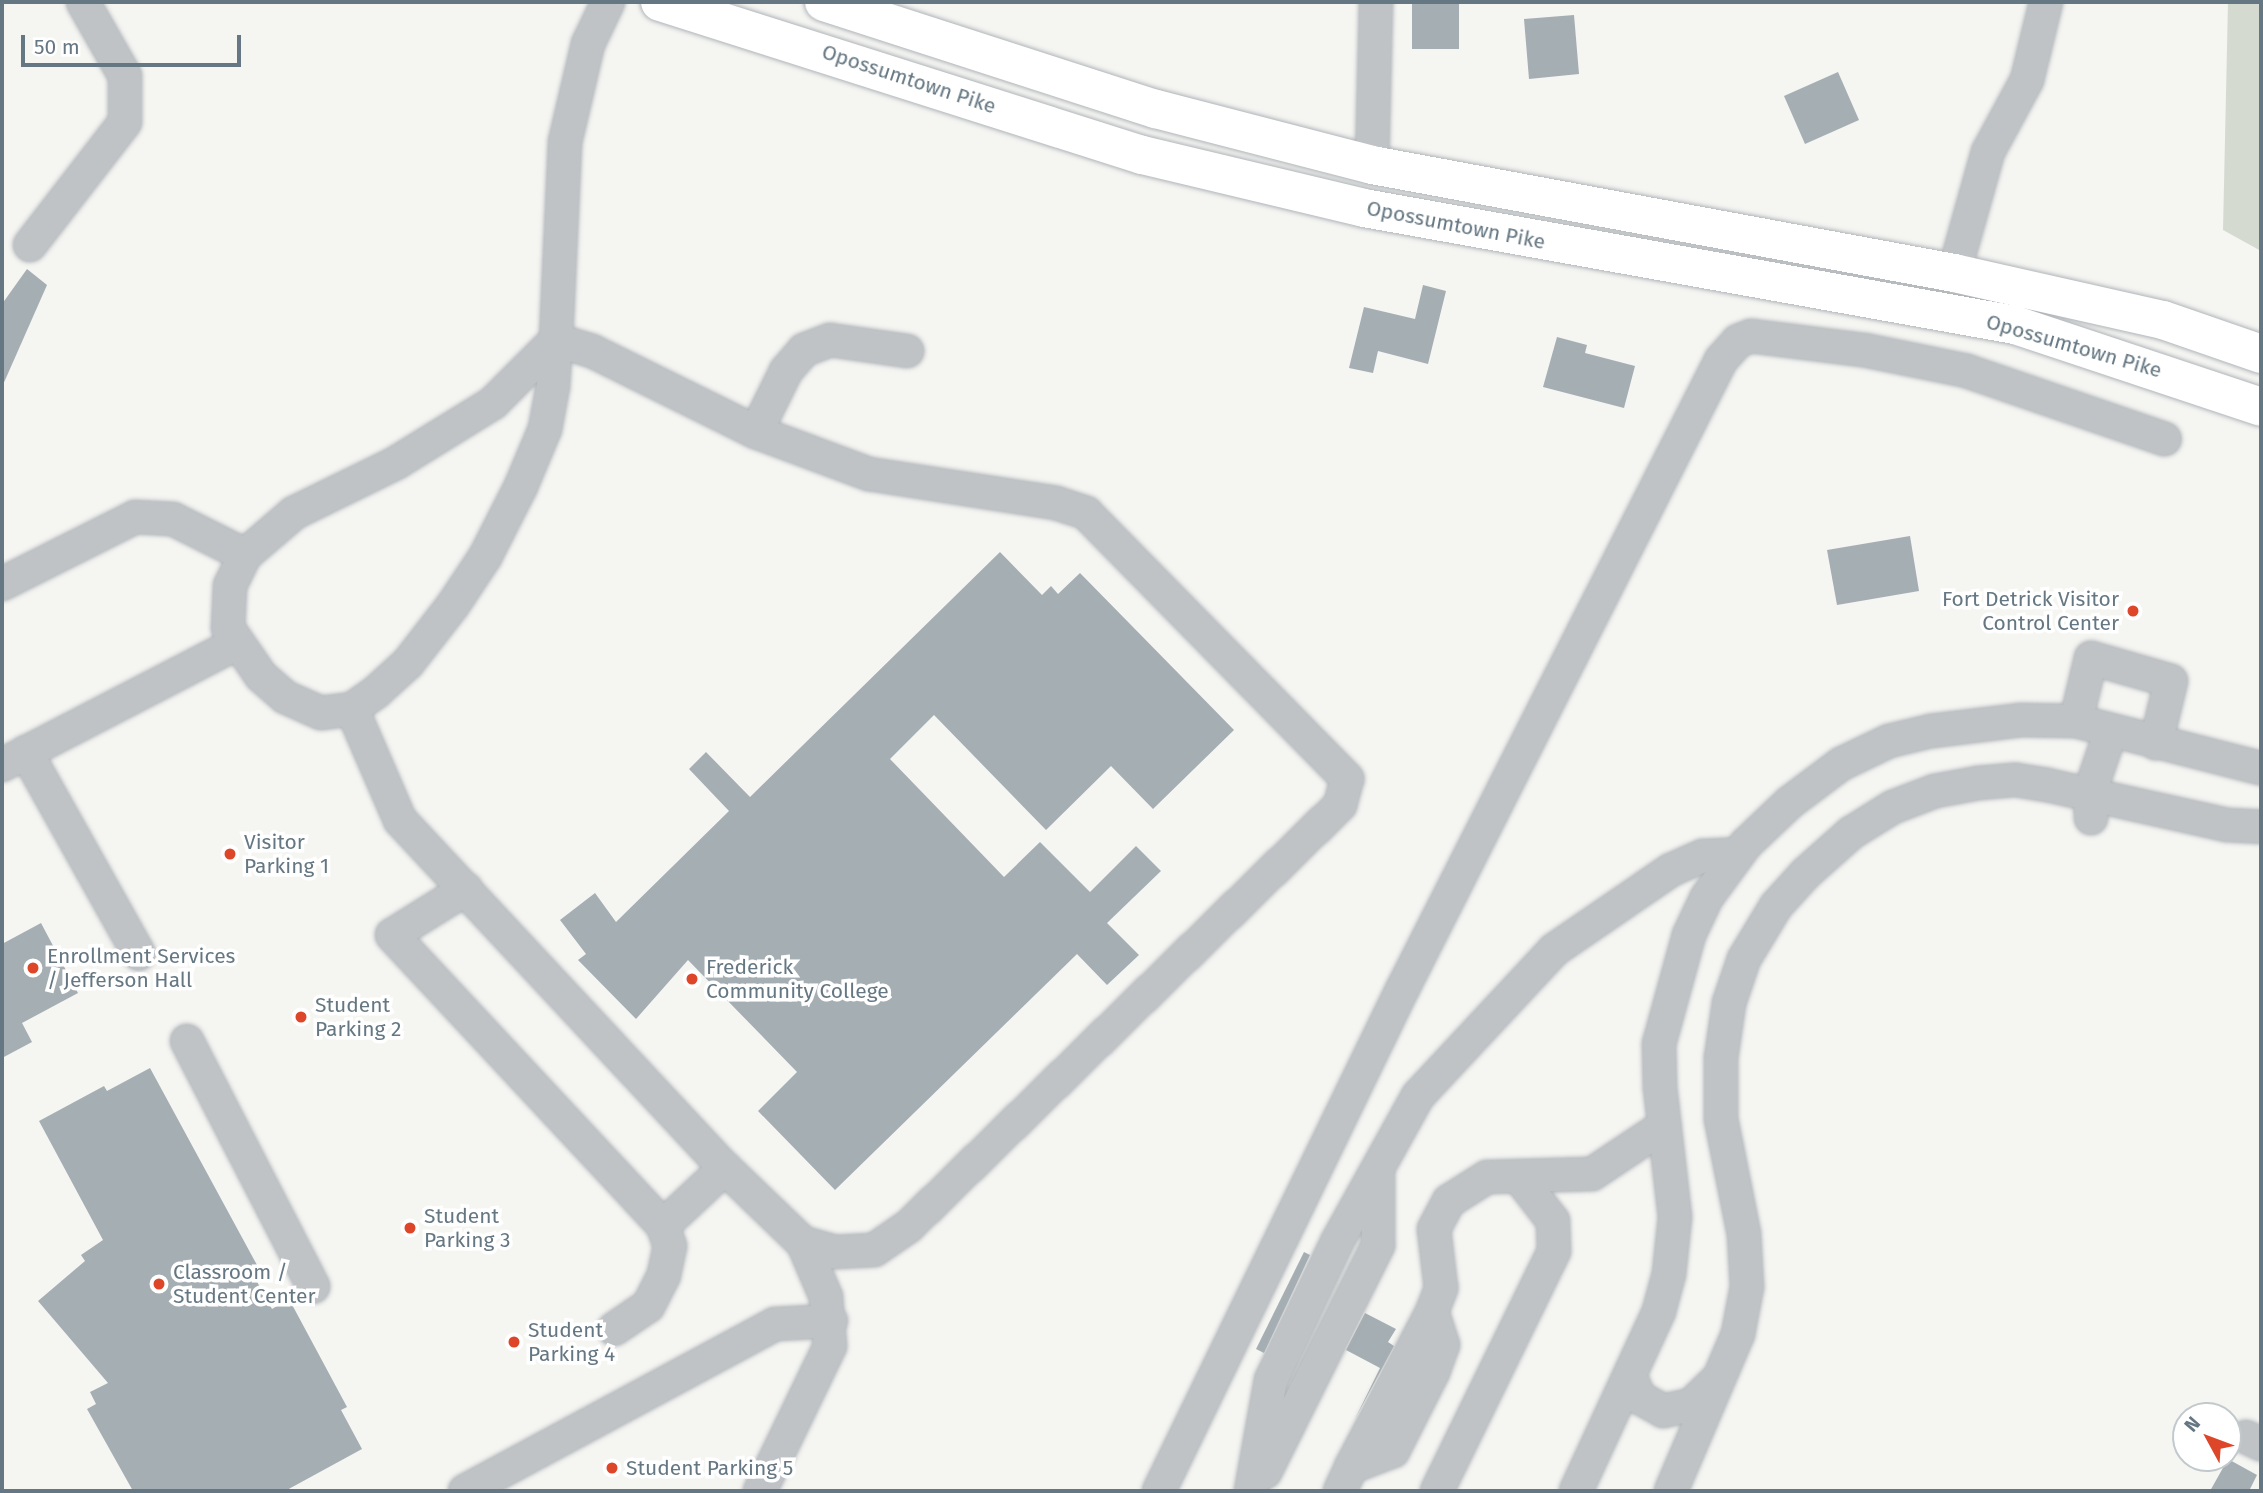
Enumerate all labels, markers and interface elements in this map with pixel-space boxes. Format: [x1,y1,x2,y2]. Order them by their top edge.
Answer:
scale bar [24,21,245,65]
text: 50 m [34,34,80,60]
street label: Opossumtown Pike [819,39,999,119]
street label: Opossumtown Pike [1365,195,1547,255]
street label: Opossumtown Pike [1983,309,2165,383]
place label: Fort Detrick Visitor Control Center [1942,586,2119,636]
marker: Fort Detrick Visitor Control Center [2125,603,2141,619]
place label: Visitor Parking 1 [244,829,329,879]
marker: Visitor Parking 1 [222,846,238,862]
place label: Enrollment Services / Jefferson Hall [47,943,235,993]
place label: Frederick Community College [706,954,889,1004]
marker: Enrollment Services / Jefferson Hall [25,960,41,976]
marker: Frederick Community College [684,971,700,987]
place label: Student Parking 2 [315,992,401,1042]
marker: Student Parking 2 [293,1009,309,1025]
place label: Student Parking 3 [424,1203,511,1253]
marker: Student Parking 3 [402,1220,418,1236]
place label: Classroom / Student Center [173,1259,316,1309]
marker: Classroom / Student Center [151,1276,167,1292]
place label: Student Parking 4 [528,1317,615,1367]
marker: Student Parking 4 [506,1334,522,1350]
north arrow [2172,1402,2242,1472]
text: N [2179,1412,2205,1437]
place label: Student Parking 5 [626,1455,793,1481]
marker: Student Parking 5 [604,1460,620,1476]

